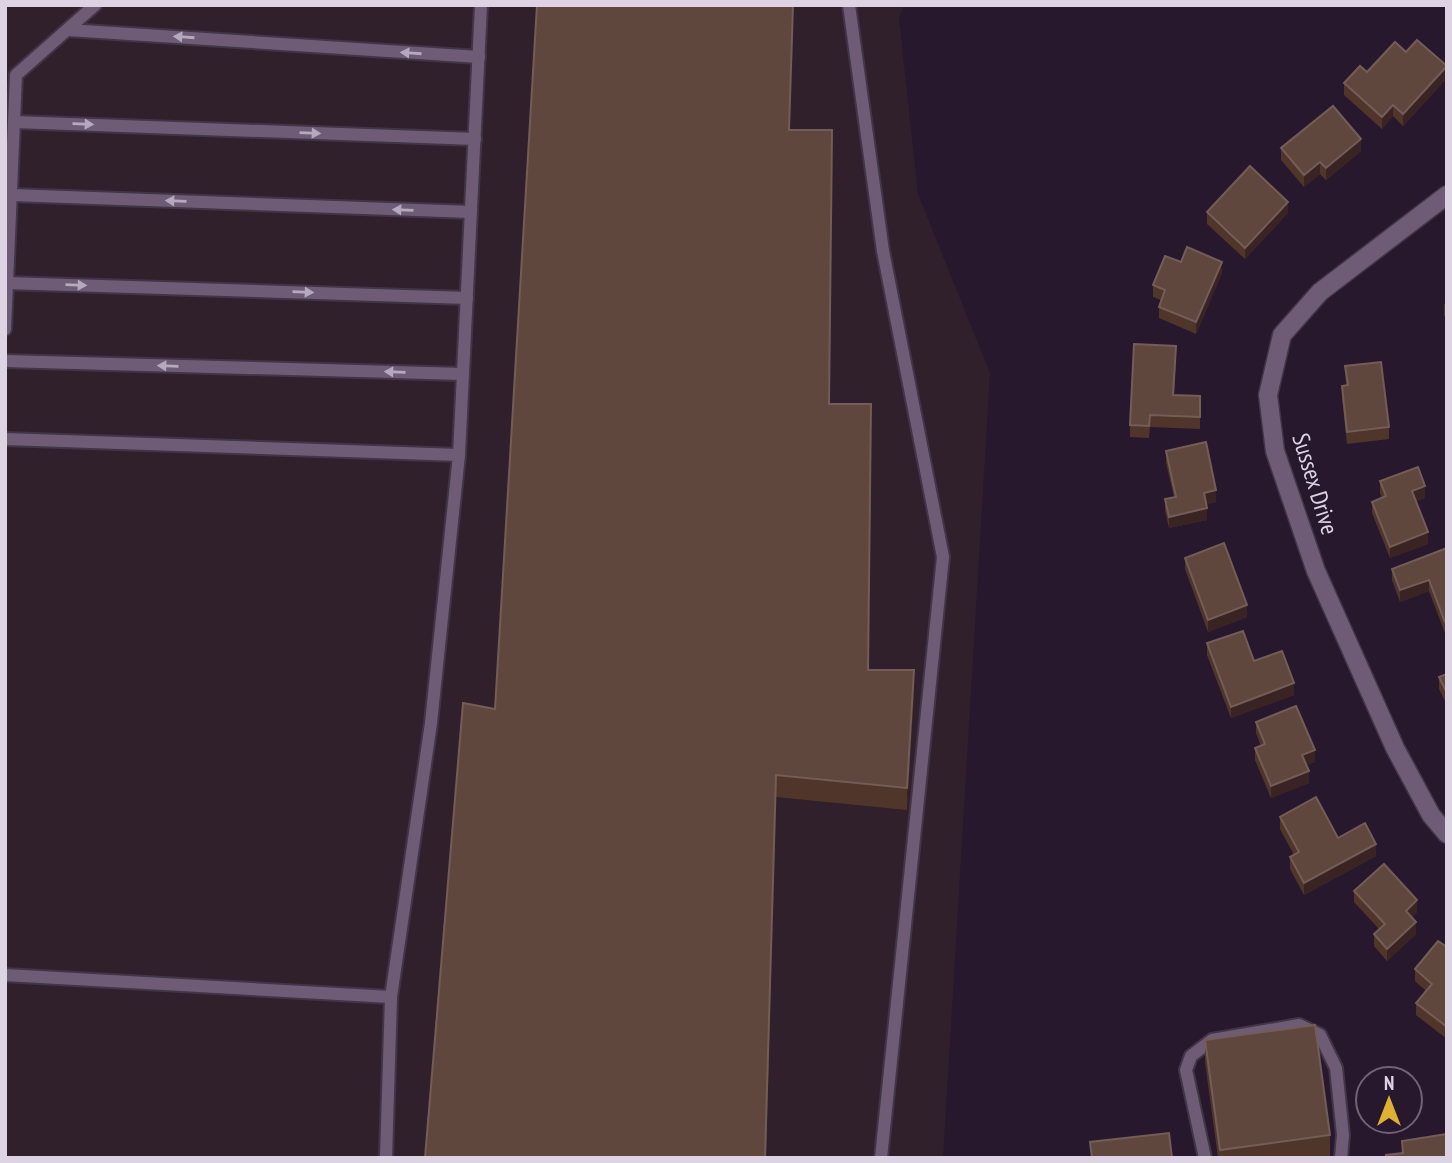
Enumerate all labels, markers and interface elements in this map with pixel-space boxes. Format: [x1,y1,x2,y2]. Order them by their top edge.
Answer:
one-way arrow [173,32,195,43]
one-way arrow [400,47,422,58]
one-way arrow [72,119,94,130]
one-way arrow [299,127,321,138]
one-way arrow [165,195,187,206]
one-way arrow [392,204,414,215]
one-way arrow [65,280,87,291]
one-way arrow [292,287,314,298]
one-way arrow [156,360,178,371]
one-way arrow [384,367,406,378]
street label: Sussex Drive [1285,429,1346,538]
north arrow [1354,1065,1424,1135]
text: N [1384,1071,1394,1095]

